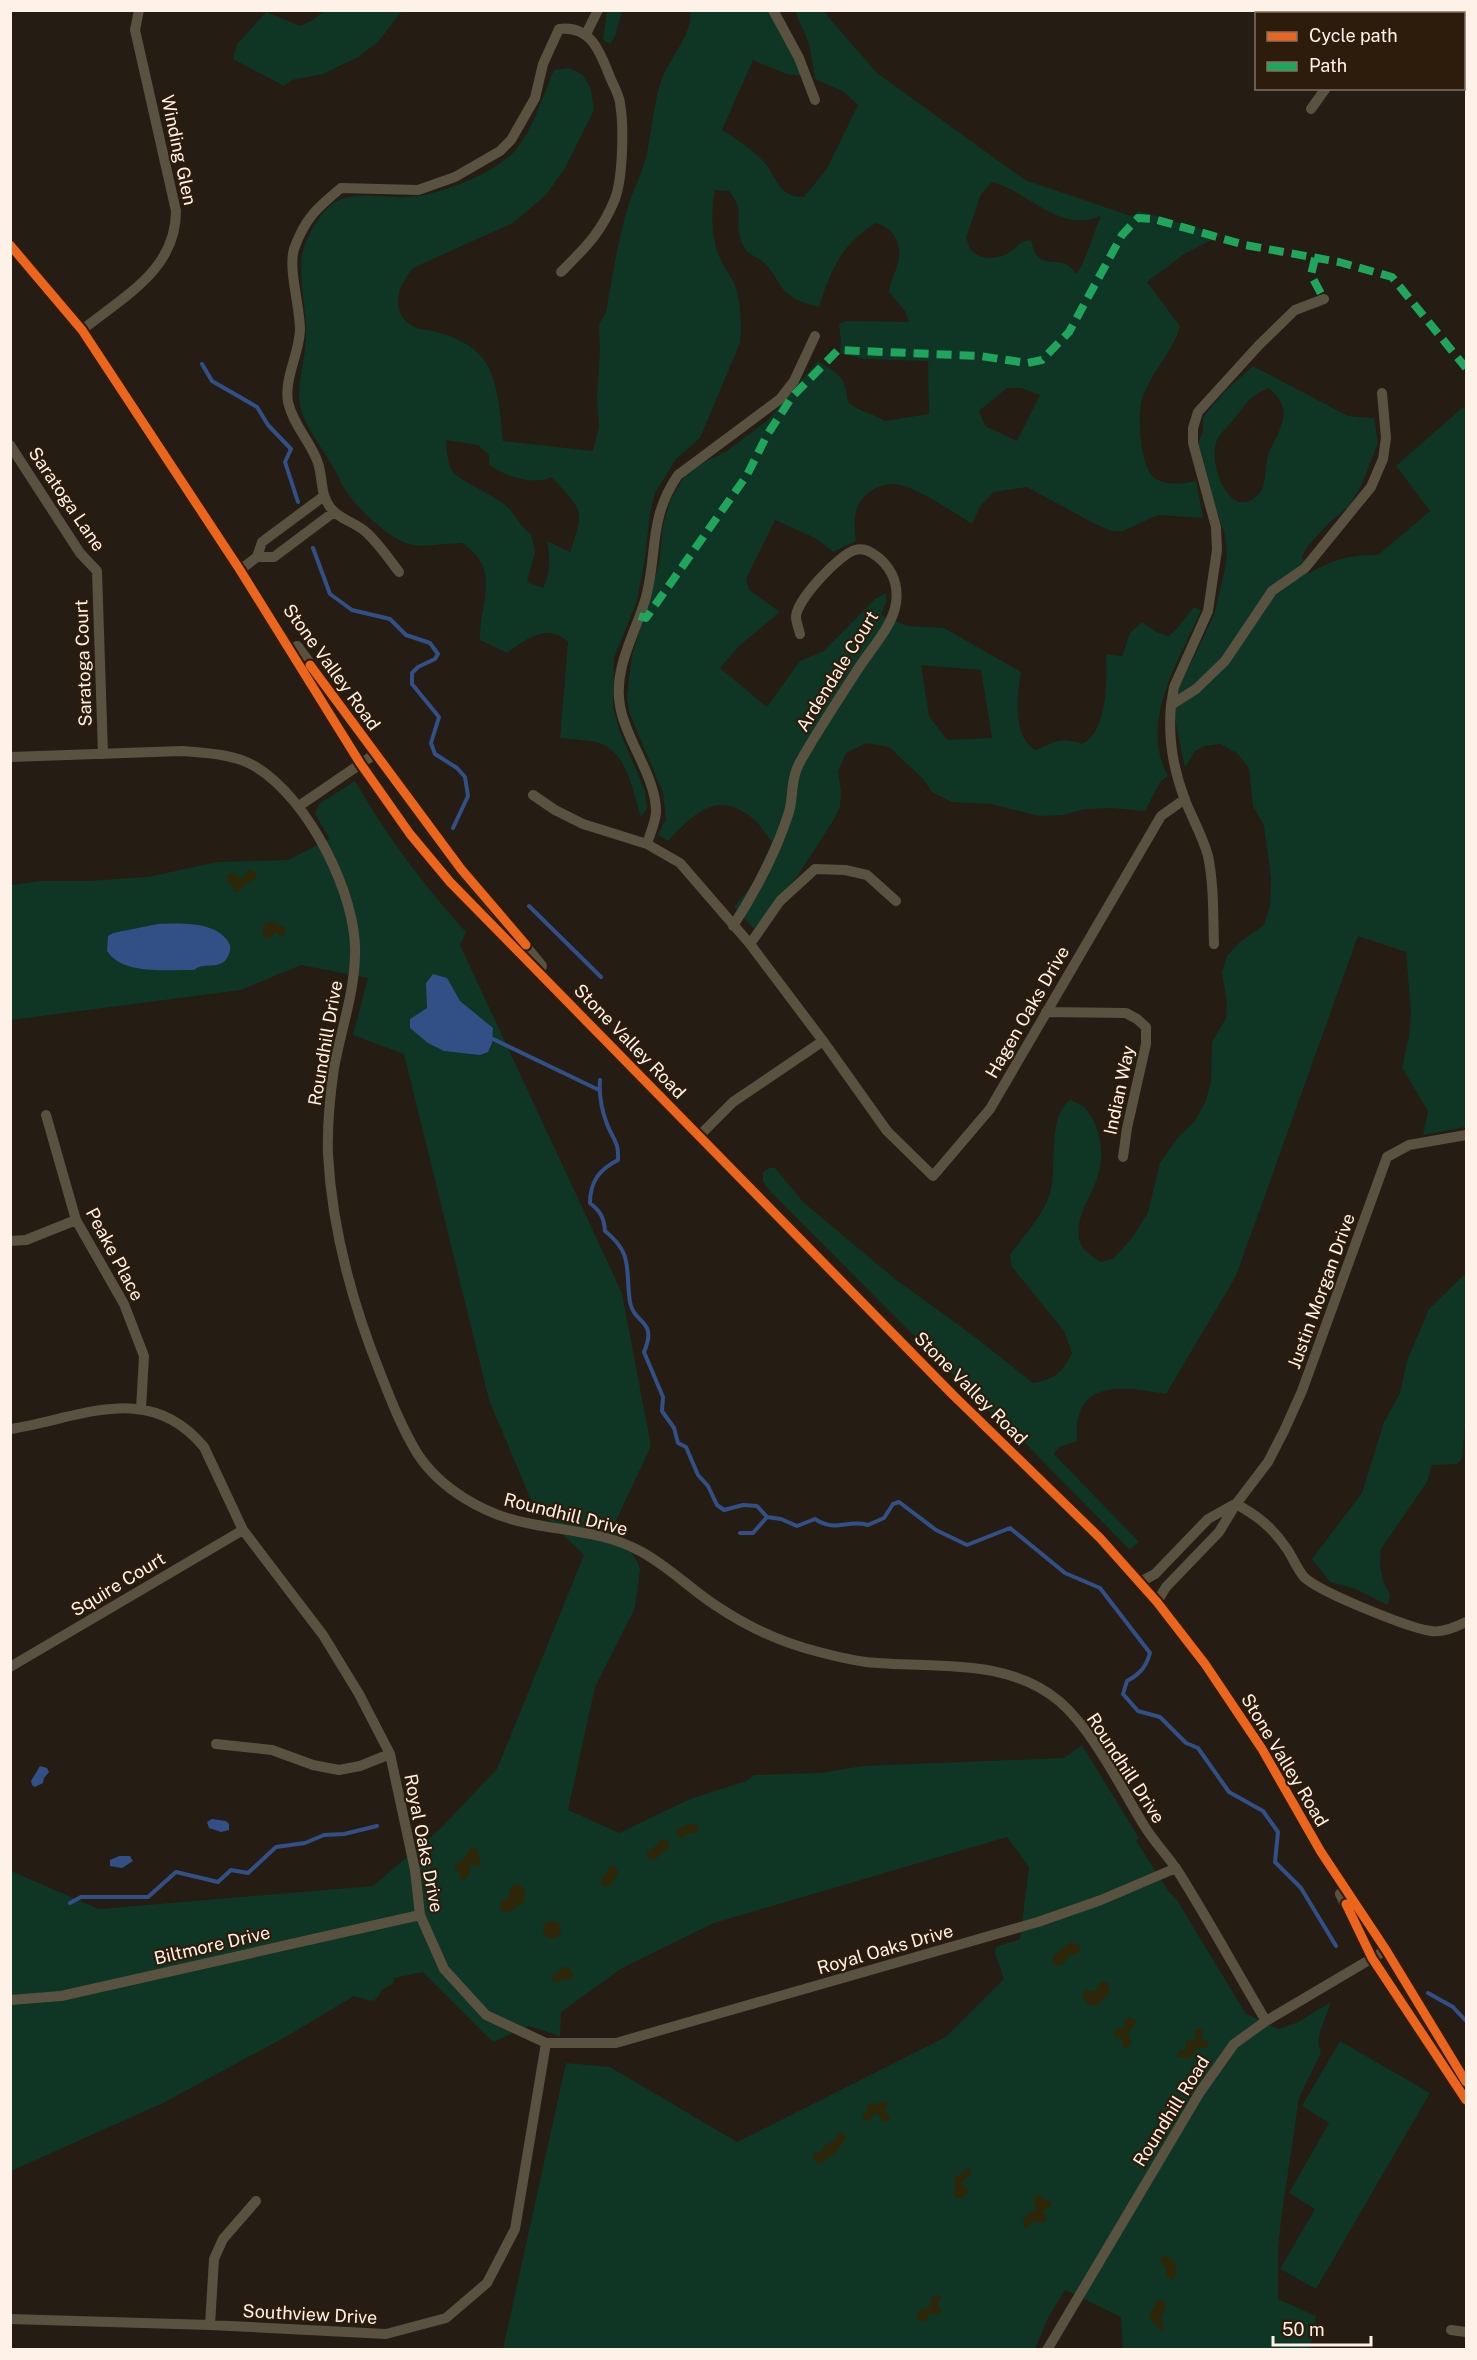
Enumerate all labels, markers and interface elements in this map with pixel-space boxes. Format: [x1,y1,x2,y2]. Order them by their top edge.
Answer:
legend [1255,12,1465,90]
text: Cycle path [1309,25,1398,46]
text: Path [1309,55,1347,76]
street label: Winding Glen [157,93,201,207]
street label: Saratoga Lane [24,443,110,555]
street label: Saratoga Court [70,599,96,727]
street label: Stone Valley Road [279,600,385,734]
street label: Ardendale Court [792,607,882,735]
street label: Hagen Oaks Drive [981,942,1073,1082]
street label: Roundhill Drive [304,979,346,1107]
street label: Stone Valley Road [570,979,690,1103]
street label: Indian Way [1099,1043,1139,1137]
street label: Peake Place [82,1204,148,1304]
street label: Justin Morgan Drive [1283,1210,1359,1372]
street label: Stone Valley Road [910,1327,1032,1449]
street label: Roundhill Drive [502,1488,630,1540]
street label: Squire Court [67,1548,169,1620]
street label: Stone Valley Road [1237,1690,1333,1830]
street label: Roundhill Drive [1083,1709,1169,1827]
street label: Royal Oaks Drive [400,1772,448,1914]
street label: Royal Oaks Drive [815,1920,955,1978]
street label: Biltmore Drive [152,1921,272,1969]
street label: Roundhill Road [1129,2052,1213,2170]
street label: Southview Drive [242,2300,378,2328]
scale bar [1273,2309,1370,2347]
text: 50 m [1282,2319,1325,2340]

